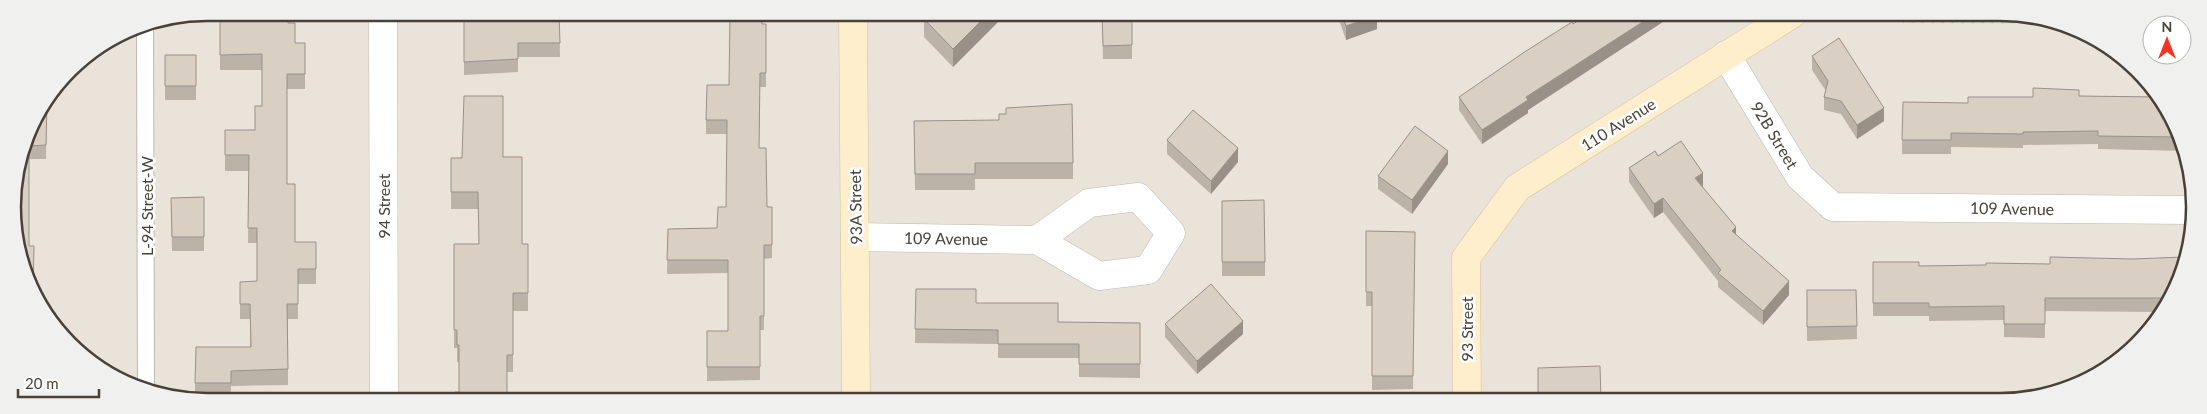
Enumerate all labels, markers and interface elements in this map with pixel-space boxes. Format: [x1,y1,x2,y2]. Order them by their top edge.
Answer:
north arrow [2142,15,2192,65]
text: N [2162,18,2172,35]
street label: 110 Avenue [1577,94,1659,154]
street label: 92B Street [1748,98,1803,172]
street label: L-94 Street-W [137,156,156,256]
street label: 93A Street [845,169,865,245]
street label: 94 Street [374,173,393,238]
street label: 109 Avenue [1970,198,2054,218]
street label: 109 Avenue [904,228,988,248]
street label: 93 Street [1457,296,1476,361]
scale bar [18,366,99,398]
text: 20 m [25,374,59,392]

